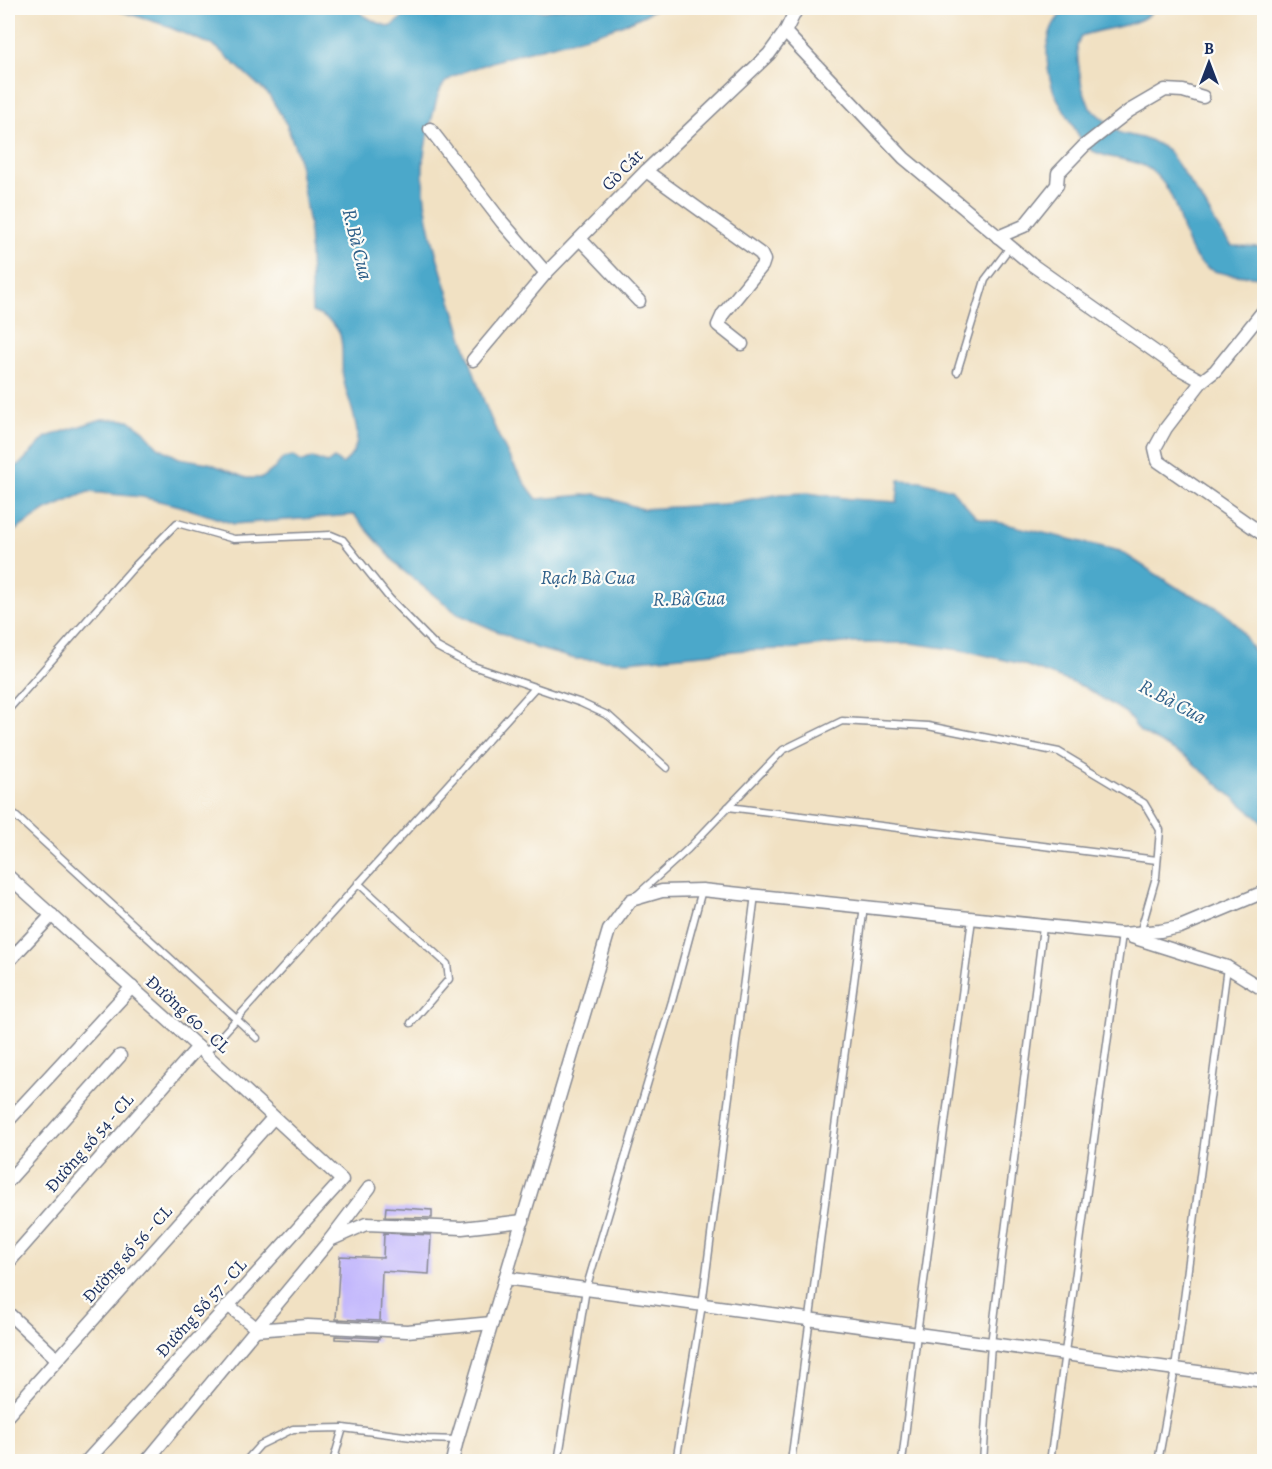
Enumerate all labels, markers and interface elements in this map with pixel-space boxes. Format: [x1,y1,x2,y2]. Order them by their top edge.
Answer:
north arrow [1179,33,1239,93]
text: B [1204,38,1214,60]
street label: Gò Cát [596,144,648,196]
water label: R.Bà Cua [336,206,379,283]
water label: Rạch Bà Cua [540,564,636,591]
water label: R.Bà Cua [652,584,726,613]
water label: R.Bà Cua [1134,672,1211,730]
street label: Đường 60 - CL [141,970,236,1059]
street label: Đường số 54 - CL [39,1088,139,1198]
street label: Đường số 56 - CL [77,1199,178,1308]
street label: Đường Số 57 - CL [150,1253,252,1363]

